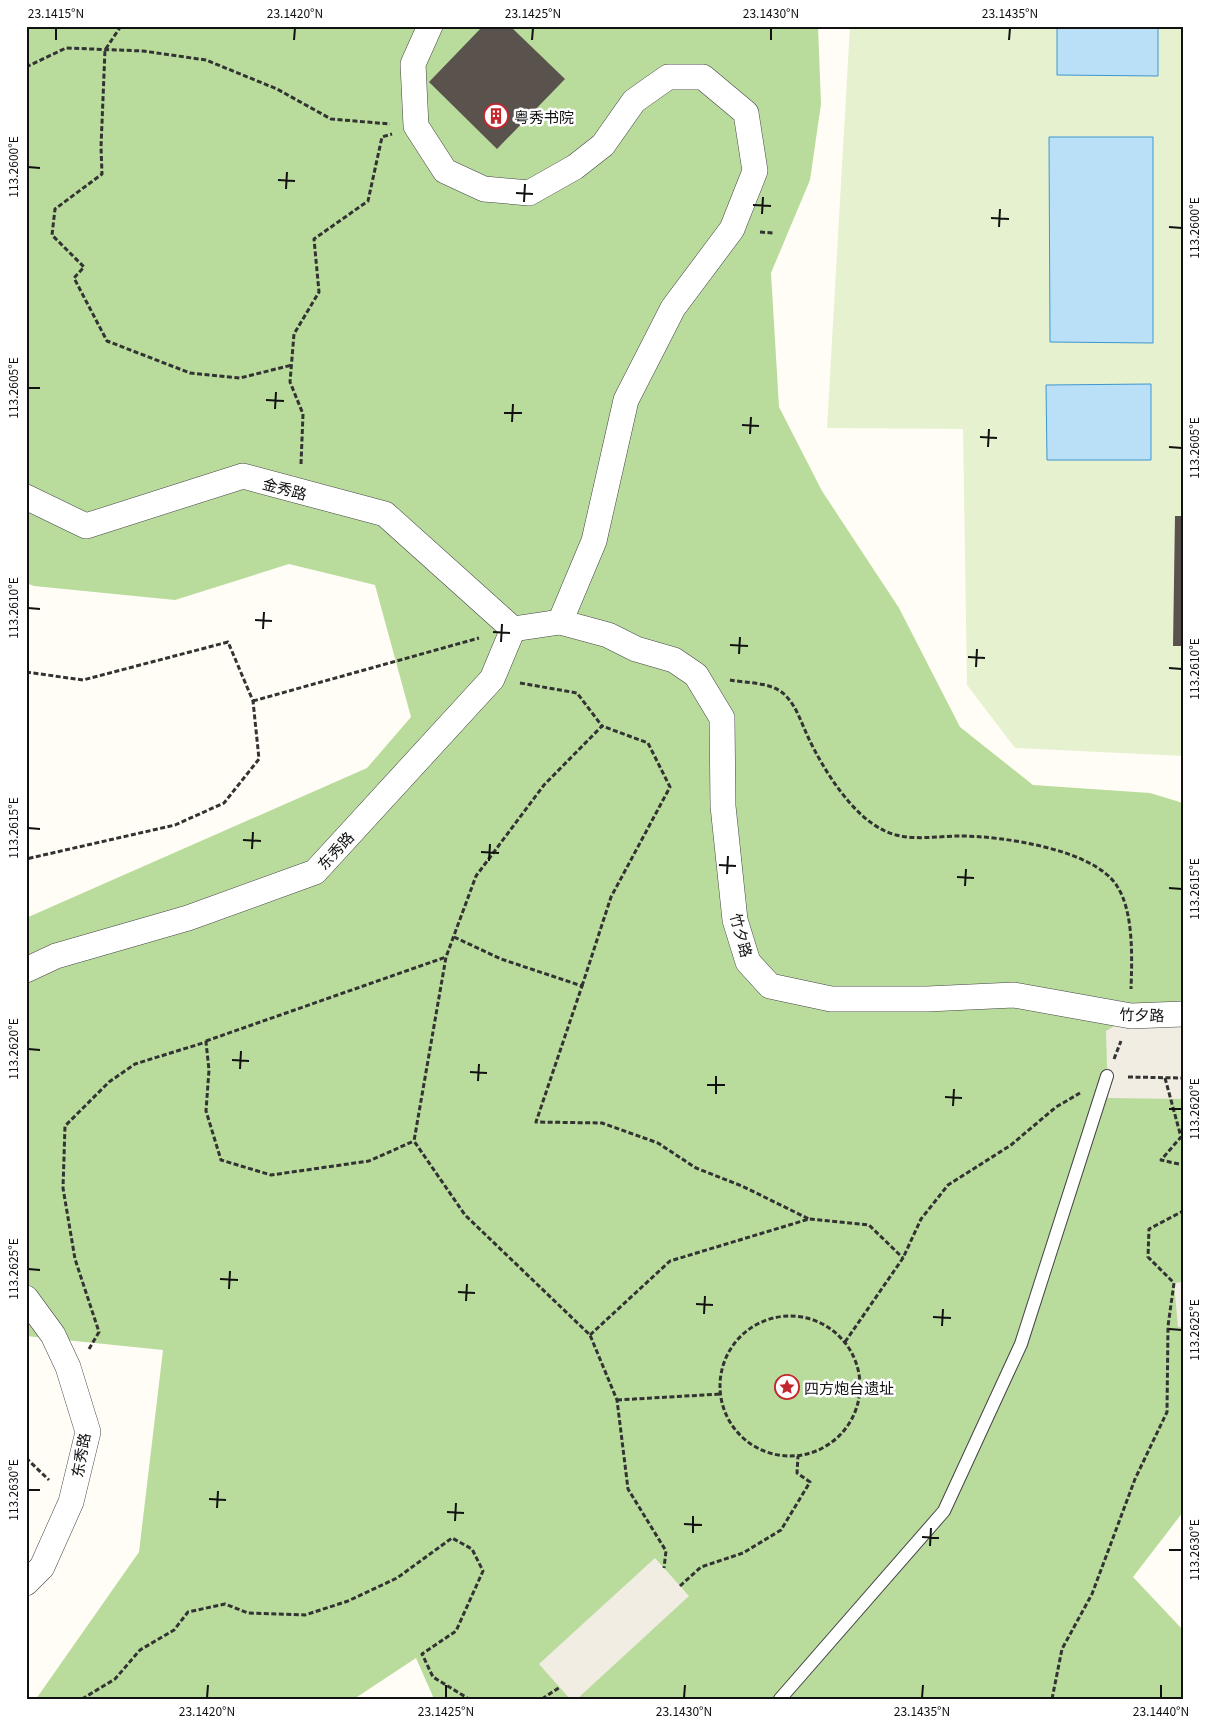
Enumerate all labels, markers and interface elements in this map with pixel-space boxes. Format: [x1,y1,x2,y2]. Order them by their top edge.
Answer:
text: 23.1415°N [28,4,84,21]
text: 23.1420°N [267,4,323,21]
text: 23.1425°N [505,4,561,21]
text: 23.1430°N [743,4,799,21]
text: 23.1435°N [982,4,1038,21]
building icon: 粤秀书院 [483,103,509,129]
place label: 粤秀书院 [514,106,574,127]
text: 113.2600°E [4,136,21,198]
text: 113.2600°E [1185,197,1202,259]
text: 113.2605°E [4,357,21,419]
text: 113.2605°E [1185,417,1202,479]
street label: 金秀路 [261,472,309,504]
text: 113.2610°E [4,577,21,639]
text: 113.2610°E [1185,638,1202,700]
text: 113.2615°E [4,797,21,859]
street label: 东秀路 [312,826,358,874]
text: 113.2615°E [1185,858,1202,920]
street label: 竹夕路 [726,911,758,959]
street label: 竹夕路 [1119,1003,1165,1025]
text: 113.2620°E [4,1018,21,1080]
text: 113.2620°E [1185,1078,1202,1140]
text: 113.2625°E [4,1238,21,1300]
text: 113.2625°E [1185,1299,1202,1361]
place icon: 四方炮台遗址 [774,1374,800,1400]
place label: 四方炮台遗址 [804,1377,894,1398]
street label: 东秀路 [66,1431,94,1479]
text: 113.2630°E [4,1459,21,1521]
text: 113.2630°E [1185,1519,1202,1581]
text: 23.1420°N [179,1702,235,1719]
text: 23.1425°N [418,1702,474,1719]
text: 23.1430°N [656,1702,712,1719]
text: 23.1435°N [894,1702,950,1719]
text: 23.1440°N [1133,1702,1189,1719]

